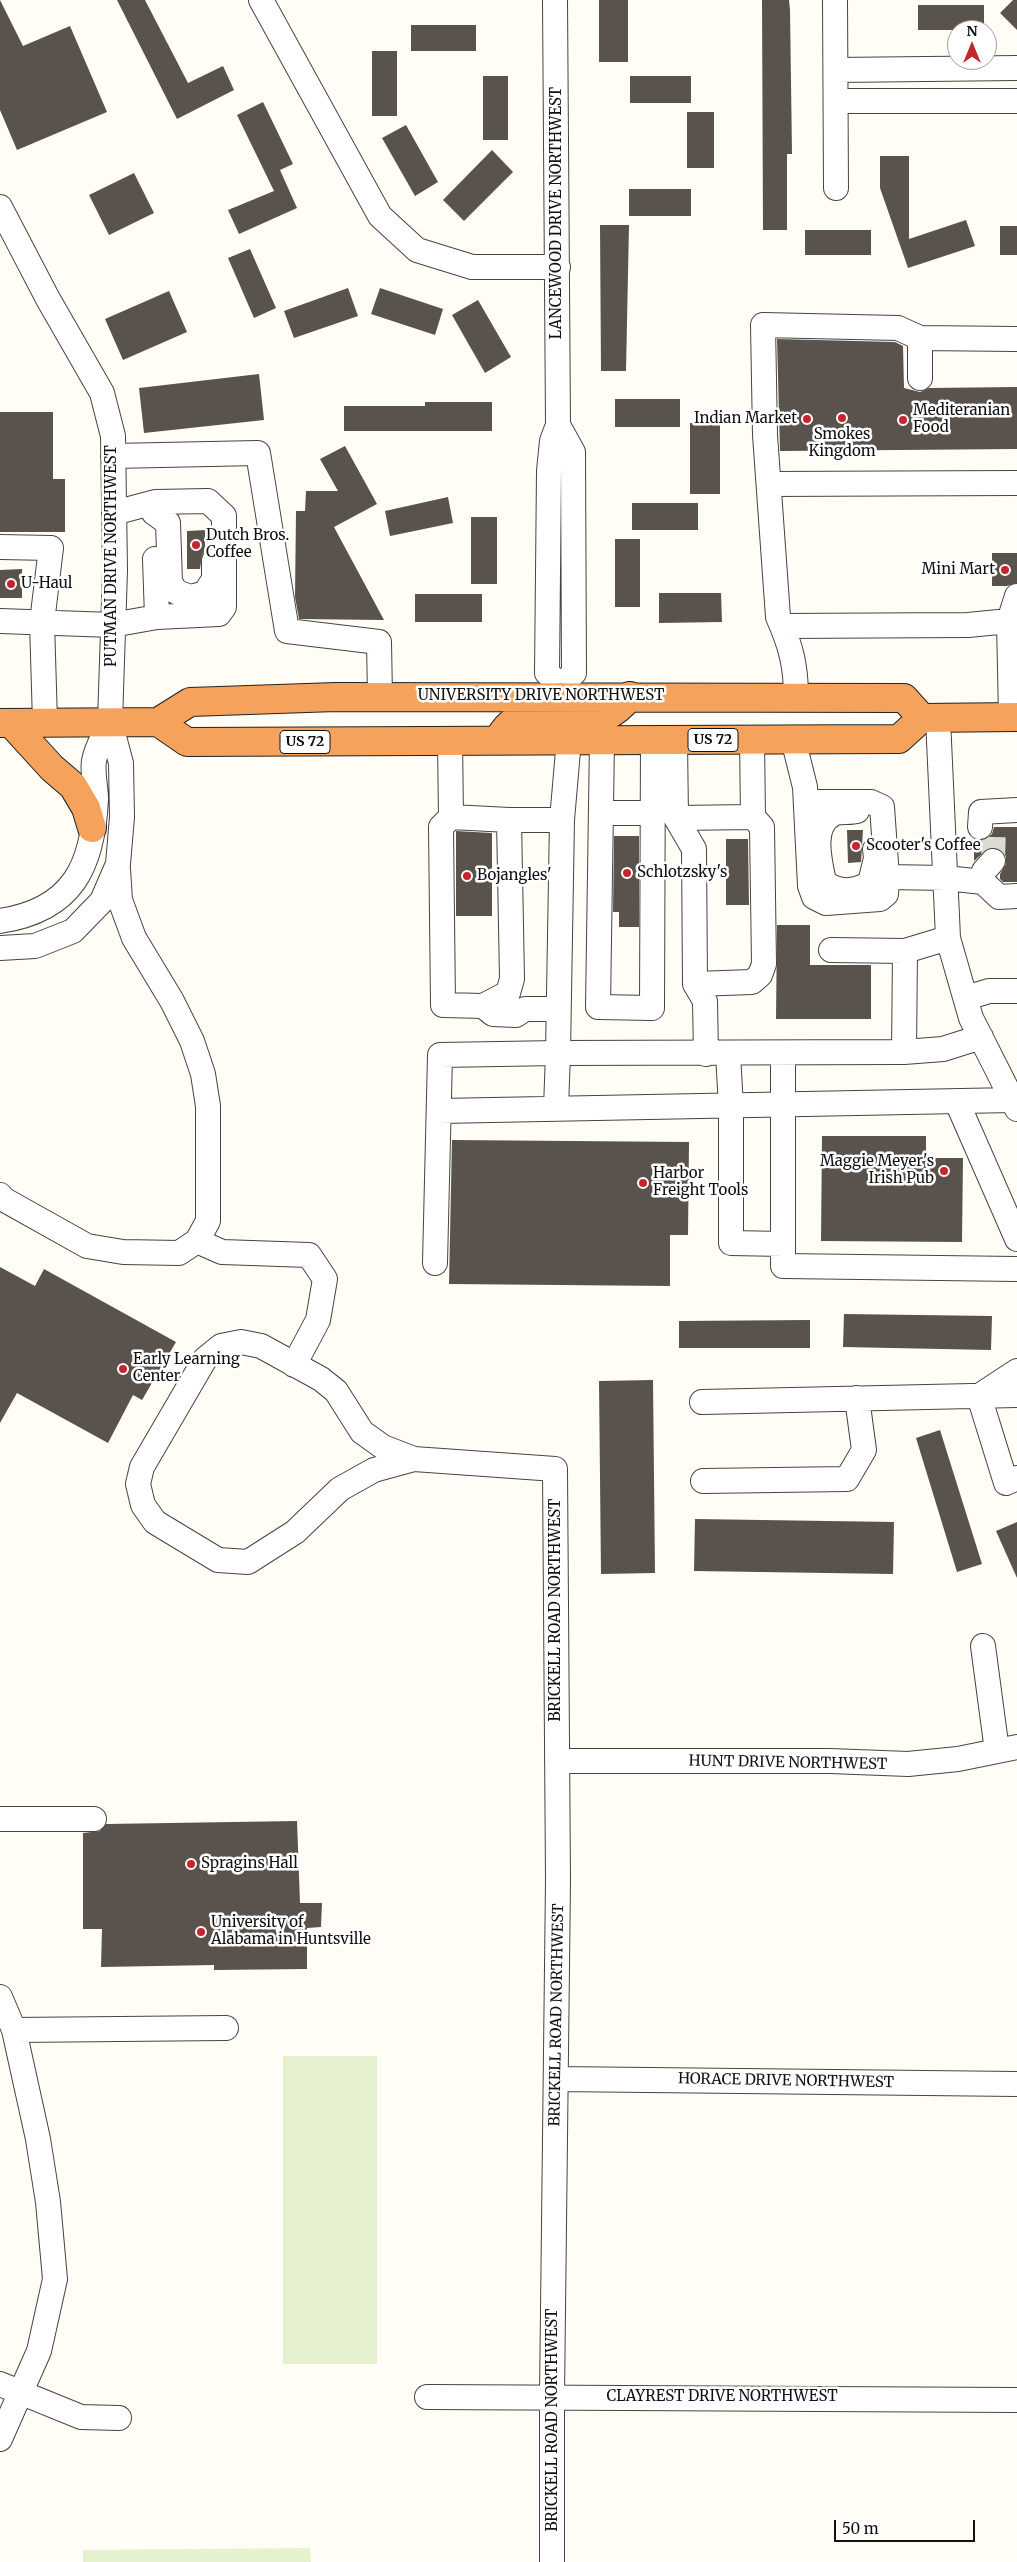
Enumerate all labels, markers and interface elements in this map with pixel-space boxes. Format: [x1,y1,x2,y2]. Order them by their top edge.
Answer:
north arrow [947,20,997,70]
text: N [966,22,978,40]
street label: LANCEWOOD DRIVE NORTHWEST [548,87,566,339]
place label: Mediteranian Food [913,402,1010,437]
place label: Indian Market [694,410,797,428]
marker: Smokes Kingdom [836,412,848,424]
marker: Indian Market [801,413,813,425]
marker: Mediteranian Food [897,414,909,426]
place label: Smokes Kingdom [808,426,876,461]
street label: PUTMAN DRIVE NORTHWEST [103,445,121,667]
place label: Dutch Bros. Coffee [206,527,289,562]
marker: Dutch Bros. Coffee [190,539,202,551]
place label: Mini Mart [921,561,995,579]
marker: Mini Mart [999,564,1011,576]
place label: U-Haul [21,575,73,593]
marker: U-Haul [5,578,17,590]
street label: UNIVERSITY DRIVE NORTHWEST [418,687,664,705]
road number: US 72 [688,728,738,752]
road number: US 72 [280,730,330,754]
place label: Scooter's Coffee [866,837,981,855]
marker: Scooter's Coffee [850,840,862,852]
place label: Schlotzsky's [637,864,727,882]
place label: Bojangles' [477,867,551,885]
marker: Schlotzsky's [621,867,633,879]
marker: Bojangles' [461,870,473,882]
place label: Maggie Meyer's Irish Pub [820,1153,934,1188]
place label: Harbor Freight Tools [653,1165,748,1200]
marker: Maggie Meyer's Irish Pub [938,1165,950,1177]
marker: Harbor Freight Tools [637,1177,649,1189]
place label: Early Learning Center [133,1351,240,1386]
marker: Early Learning Center [117,1363,129,1375]
street label: BRICKELL ROAD NORTHWEST [547,1498,565,1722]
street label: HUNT DRIVE NORTHWEST [689,1752,887,1774]
place label: Spragins Hall [201,1855,298,1873]
marker: Spragins Hall [185,1858,197,1870]
street label: BRICKELL ROAD NORTHWEST [546,1903,568,2127]
place label: University of Alabama in Huntsville [211,1914,371,1949]
marker: University of Alabama in Huntsville [195,1926,207,1938]
street label: HORACE DRIVE NORTHWEST [678,2070,894,2092]
street label: BRICKELL ROAD NORTHWEST [544,2308,562,2532]
street label: CLAYREST DRIVE NORTHWEST [606,2388,838,2406]
scale bar [837,2510,978,2542]
text: 50 m [842,2519,879,2538]

